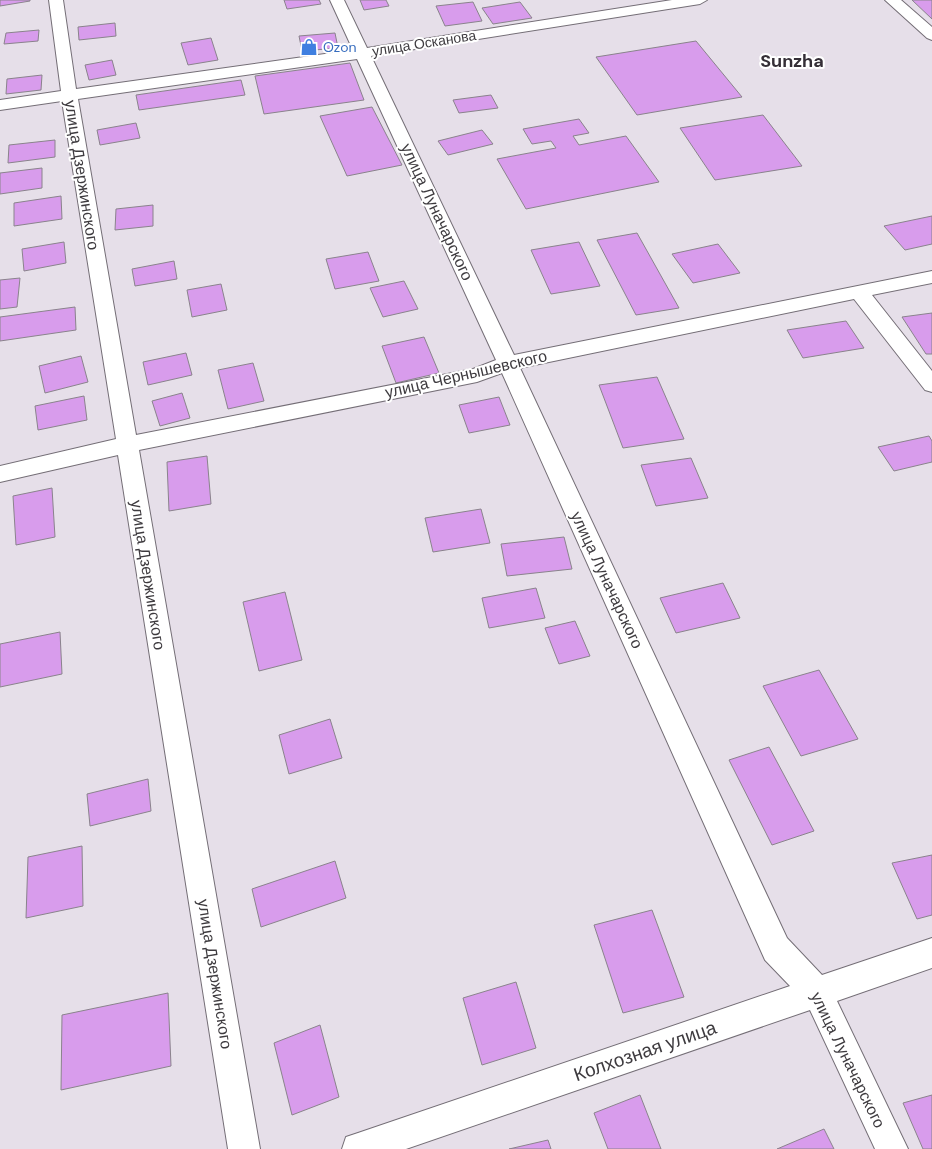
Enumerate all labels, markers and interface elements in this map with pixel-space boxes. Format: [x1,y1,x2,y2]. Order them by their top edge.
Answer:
street label: улица Осканова [371,26,477,60]
shop icon: Ozon [299,37,319,57]
place label: Ozon [323,38,357,56]
district label: Sunzha [760,49,824,73]
street label: улица Дзержинского [60,99,104,252]
street label: улица Луначарского [396,140,478,284]
street label: улица Чернышевского [383,345,549,403]
street label: улица Дзержинского [126,499,170,652]
street label: улица Луначарского [566,508,648,652]
street label: улица Дзержинского [193,898,237,1051]
street label: улица Луначарского [806,988,890,1132]
street label: Колхозная улица [570,1015,720,1087]

